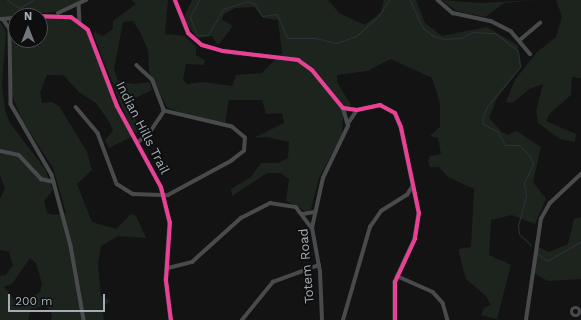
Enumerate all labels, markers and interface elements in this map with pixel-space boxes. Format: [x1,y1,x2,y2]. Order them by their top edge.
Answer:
north arrow [8,8,48,48]
text: N [24,10,32,23]
street label: Indian Hills Trail [112,79,172,177]
street label: Totem Road [296,228,318,304]
scale bar [10,286,107,312]
text: 200 m [15,294,52,308]

